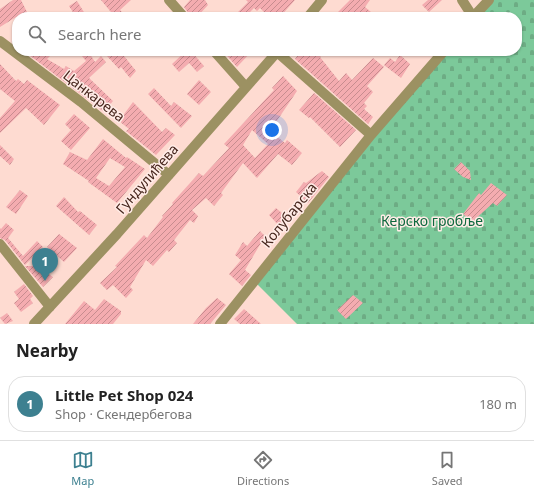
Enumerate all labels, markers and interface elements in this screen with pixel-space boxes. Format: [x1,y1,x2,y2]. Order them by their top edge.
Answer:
search box [12,12,522,56]
icon: search [26,23,48,45]
text: Search here [58,24,141,44]
street label: Цанкарева [59,65,129,126]
your location [262,120,282,140]
street label: Гундулићева [111,140,182,218]
street label: Колубарска [256,178,321,251]
park label: Керско гробље [381,211,483,230]
pin: 1 [32,248,58,281]
text: Nearby [16,339,78,362]
text: Little Pet Shop 024 [55,385,193,405]
text: 1 [26,395,34,413]
text: 180 m [479,395,517,413]
text: Shop · Скендербегова [55,405,192,423]
tab: Map [71,449,94,488]
tab: Directions [237,449,289,488]
tab: Saved [432,449,463,488]

